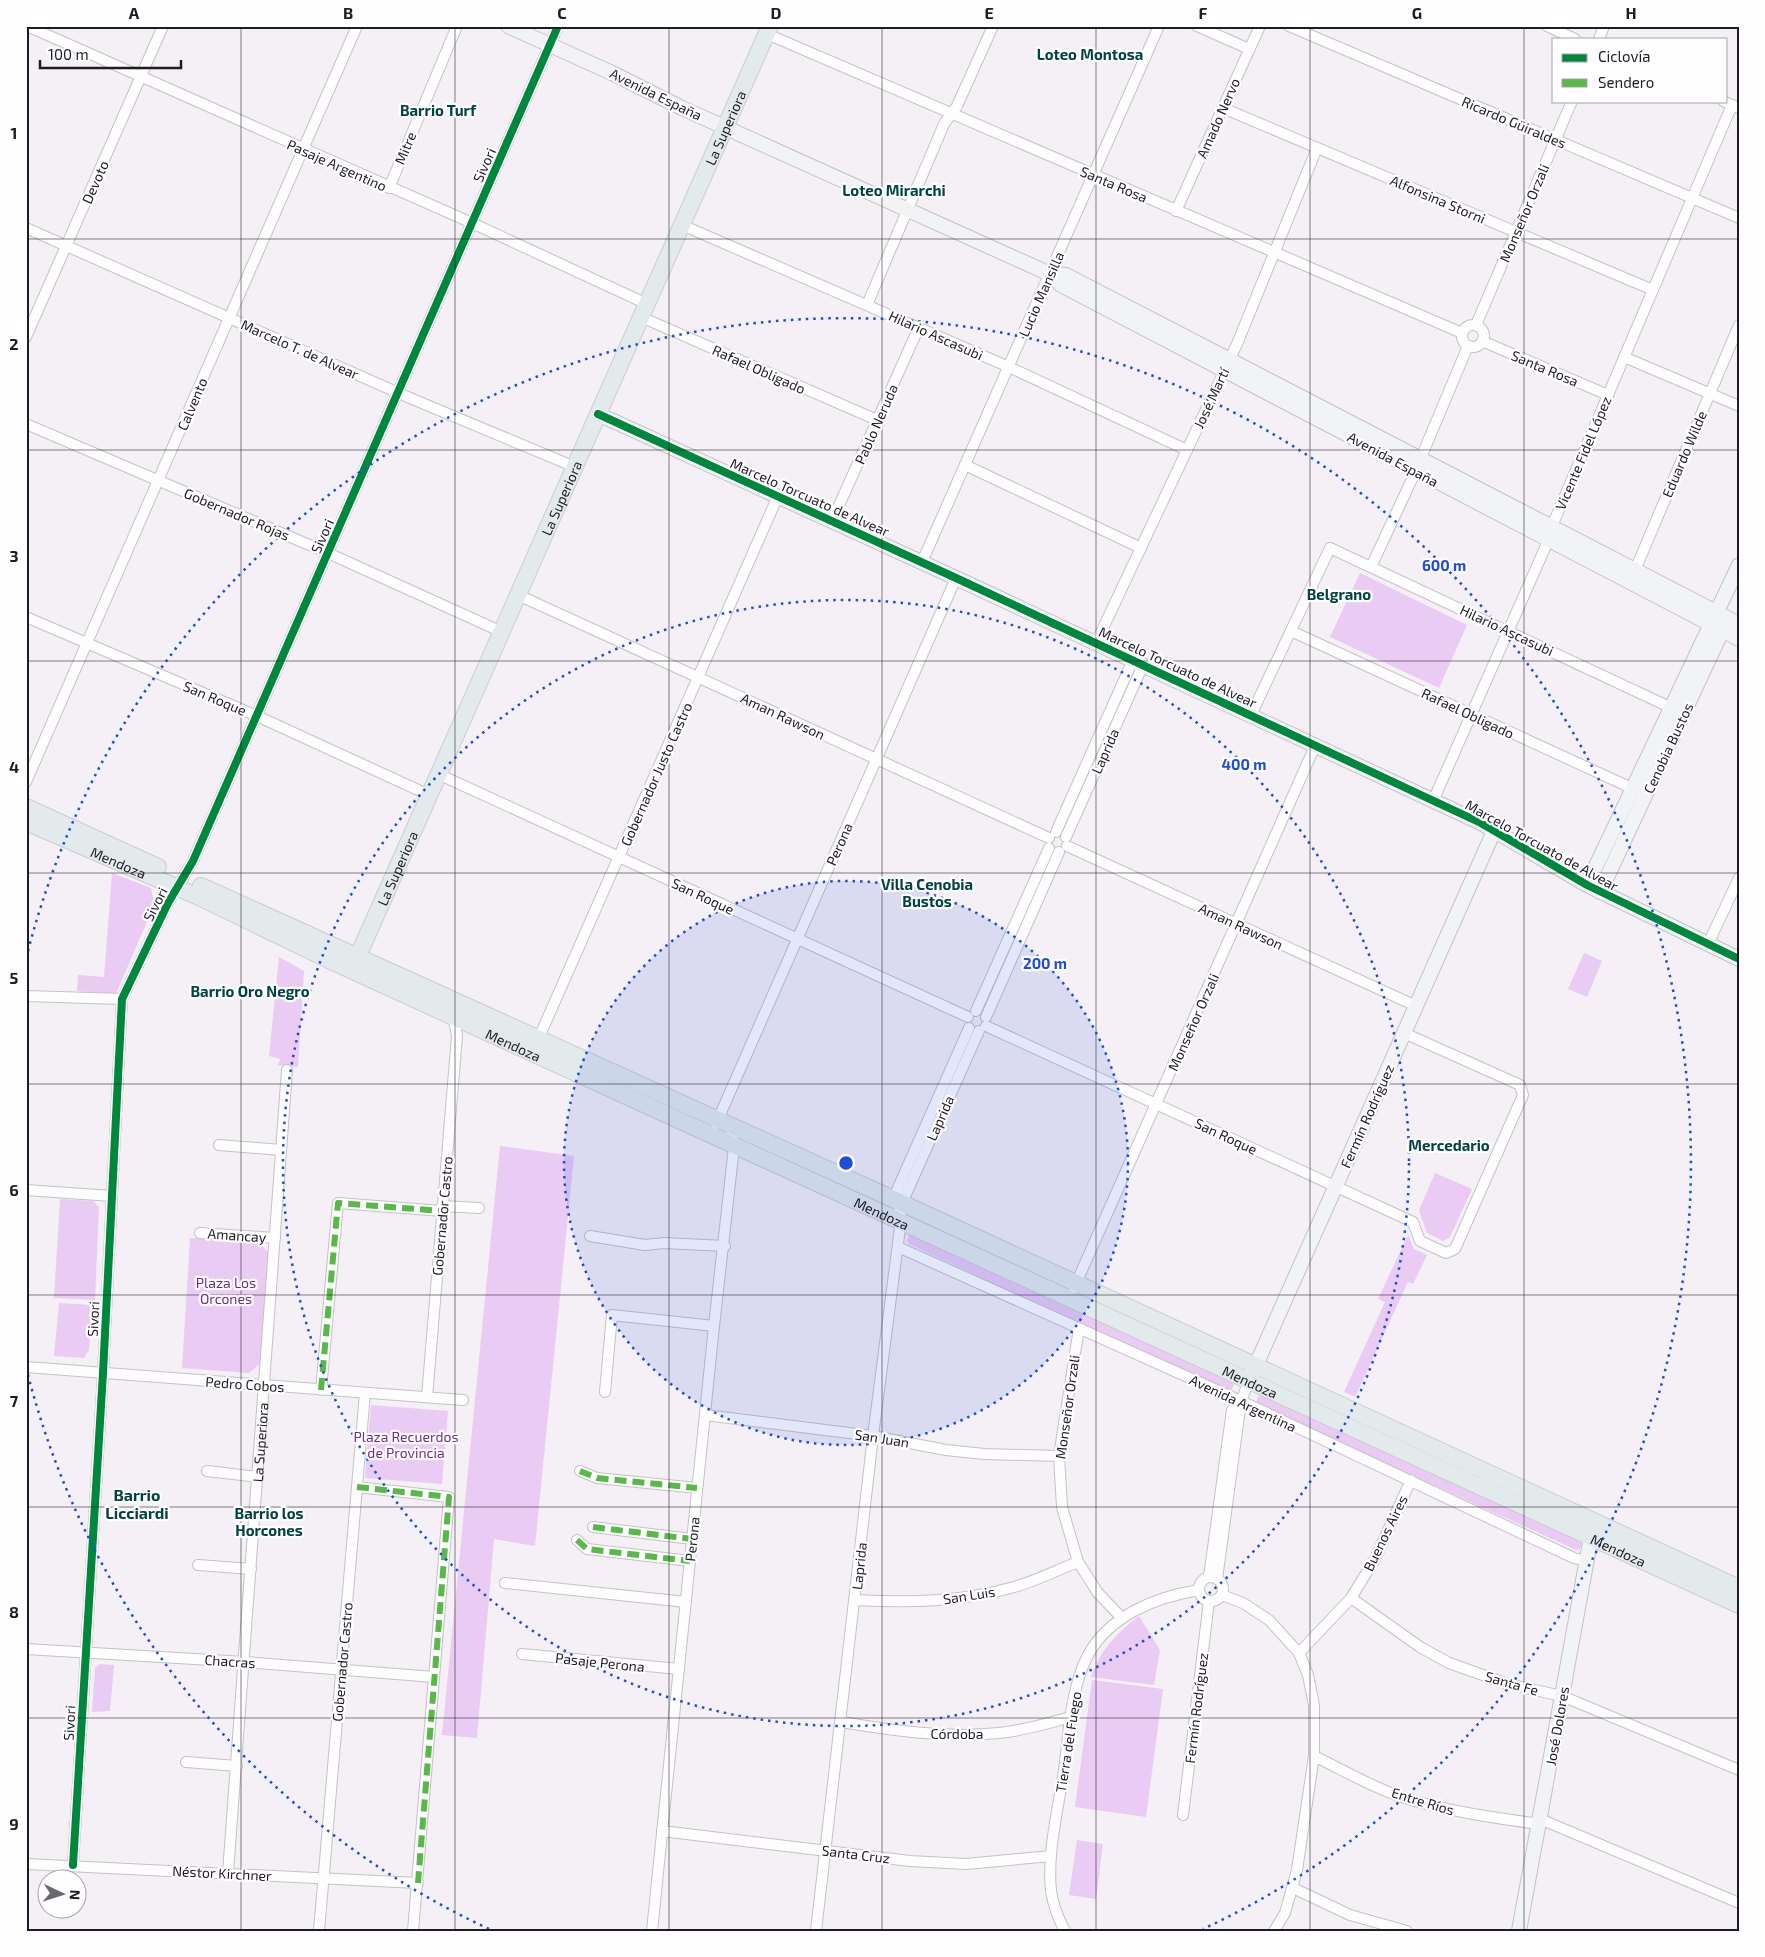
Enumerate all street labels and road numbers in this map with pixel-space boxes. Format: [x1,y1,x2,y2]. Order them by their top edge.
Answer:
street label: Avenida España [607,64,705,124]
street label: Amado Nervo [1193,75,1243,161]
street label: La Superiora [701,88,749,167]
street label: Ricardo Güiraldes [1459,92,1569,152]
street label: Mitre [391,129,419,167]
street label: Pasaje Argentino [285,135,389,195]
street label: Sivori [469,145,499,185]
street label: Devoto [78,158,112,206]
street label: Monseñor Orzali [1496,161,1552,265]
street label: Santa Rosa [1078,162,1150,206]
street label: Alfonsina Storni [1388,171,1488,227]
street label: Lucio Mansilla [1015,249,1067,339]
street label: Hilario Ascasubi [886,307,986,363]
street label: Marcelo T. de Alvear [238,315,362,383]
street label: Rafael Obligado [710,341,808,397]
street label: Santa Rosa [1509,346,1581,390]
street label: José Martí [1190,365,1233,431]
street label: Calvento [173,375,211,433]
street label: Pablo Neruda [851,381,901,467]
street label: Vicente Fidel López [1551,394,1615,512]
street label: Eduardo Wilde [1658,408,1710,500]
street label: Avenida España [1345,428,1441,490]
street label: Marcelo Torcuato de Alvear [728,454,893,540]
street label: La Superiora [537,458,585,538]
street label: Gobernador Rojas [182,484,292,544]
street label: Sivori [307,516,337,556]
street label: Hilario Ascasubi [1457,601,1557,659]
street label: Marcelo Torcuato de Alvear [1096,623,1260,711]
street label: San Roque [181,677,249,719]
street label: Rafael Obligado [1419,684,1517,742]
street label: Aman Rawson [738,689,828,743]
street label: Gobernador Justo Castro [617,699,695,849]
street label: Cenobia Bustos [1640,700,1696,796]
street label: Laprida [1088,726,1122,776]
street label: Marcelo Torcuato de Alvear [1462,796,1622,894]
street label: Perona [822,820,856,868]
street label: La Superiora [373,828,421,908]
street label: Mendoza [88,843,149,882]
street label: San Roque [669,874,737,918]
street label: Sivori [139,884,171,924]
street label: Aman Rawson [1196,899,1286,953]
street label: Monseñor Orzali [1164,971,1222,1073]
street label: Mendoza [483,1024,544,1064]
street label: Fermín Rodríguez [1337,1062,1397,1170]
street label: Laprida [923,1093,957,1143]
street label: San Roque [1192,1114,1260,1158]
street label: Gobernador Castro [428,1156,456,1276]
street label: Mendoza [852,1193,912,1233]
street label: Amancay [207,1224,267,1246]
street label: Sivori [84,1301,102,1337]
street label: Monseñor Orzali [1051,1354,1083,1460]
street label: Mendoza [1220,1361,1280,1401]
street label: Avenida Argentina [1187,1371,1299,1435]
street label: Pedro Cobos [205,1373,285,1395]
street label: La Superiora [248,1402,271,1483]
street label: San Juan [853,1425,911,1451]
street label: Buenos Aires [1359,1492,1411,1574]
street label: Perona [681,1516,703,1562]
street label: Mendoza [1588,1530,1649,1570]
street label: Laprida [848,1541,870,1591]
street label: San Luis [942,1582,996,1608]
street label: Gobernador Castro [328,1602,356,1722]
street label: Pasaje Perona [554,1649,646,1675]
street label: Chacras [204,1651,256,1671]
street label: Fermín Rodríguez [1181,1652,1211,1764]
street label: Santa Fe [1483,1667,1541,1699]
street label: José Dolores [1542,1685,1572,1767]
street label: Tierra del Fuego [1052,1690,1084,1794]
street label: Sivori [60,1705,78,1741]
street label: Córdoba [930,1725,984,1742]
street label: Entre Ríos [1390,1783,1456,1819]
street label: Santa Cruz [821,1841,891,1867]
street label: Néstor Kirchner [172,1862,273,1884]

